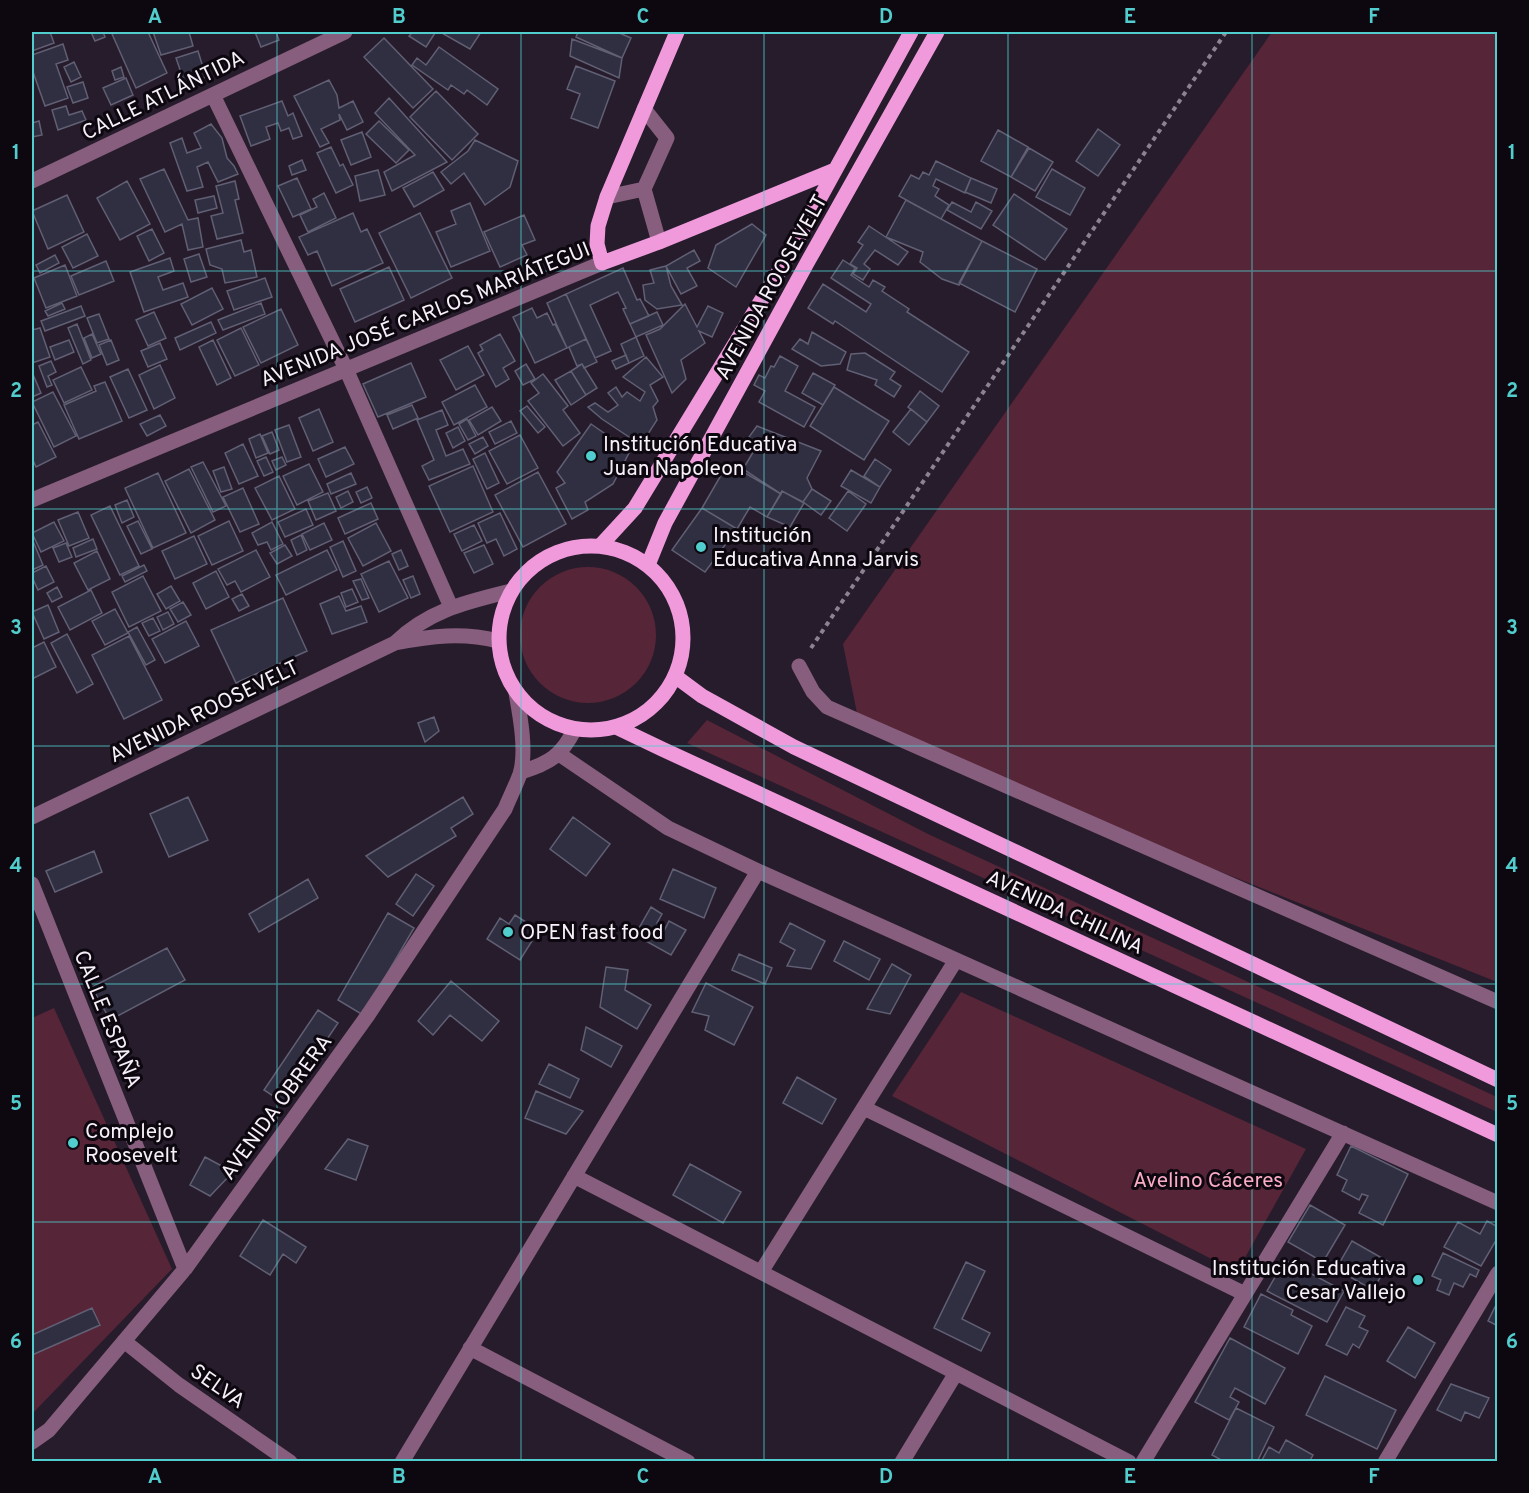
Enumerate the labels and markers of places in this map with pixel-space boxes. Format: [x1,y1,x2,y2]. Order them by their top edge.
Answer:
place label: Institución Educativa Juan Napoleon [603,432,797,483]
marker: Institución Educativa Juan Napoleon [584,449,598,463]
place label: Institución Educativa Anna Jarvis [713,523,919,574]
marker: Institución Educativa Anna Jarvis [694,540,708,554]
place label: OPEN fast food [520,920,664,947]
marker: OPEN fast food [501,925,515,939]
place label: Complejo Roosevelt [85,1119,178,1170]
marker: Complejo Roosevelt [66,1136,80,1150]
place label: Institución Educativa Cesar Vallejo [1212,1256,1406,1307]
marker: Institución Educativa Cesar Vallejo [1411,1273,1425,1287]

